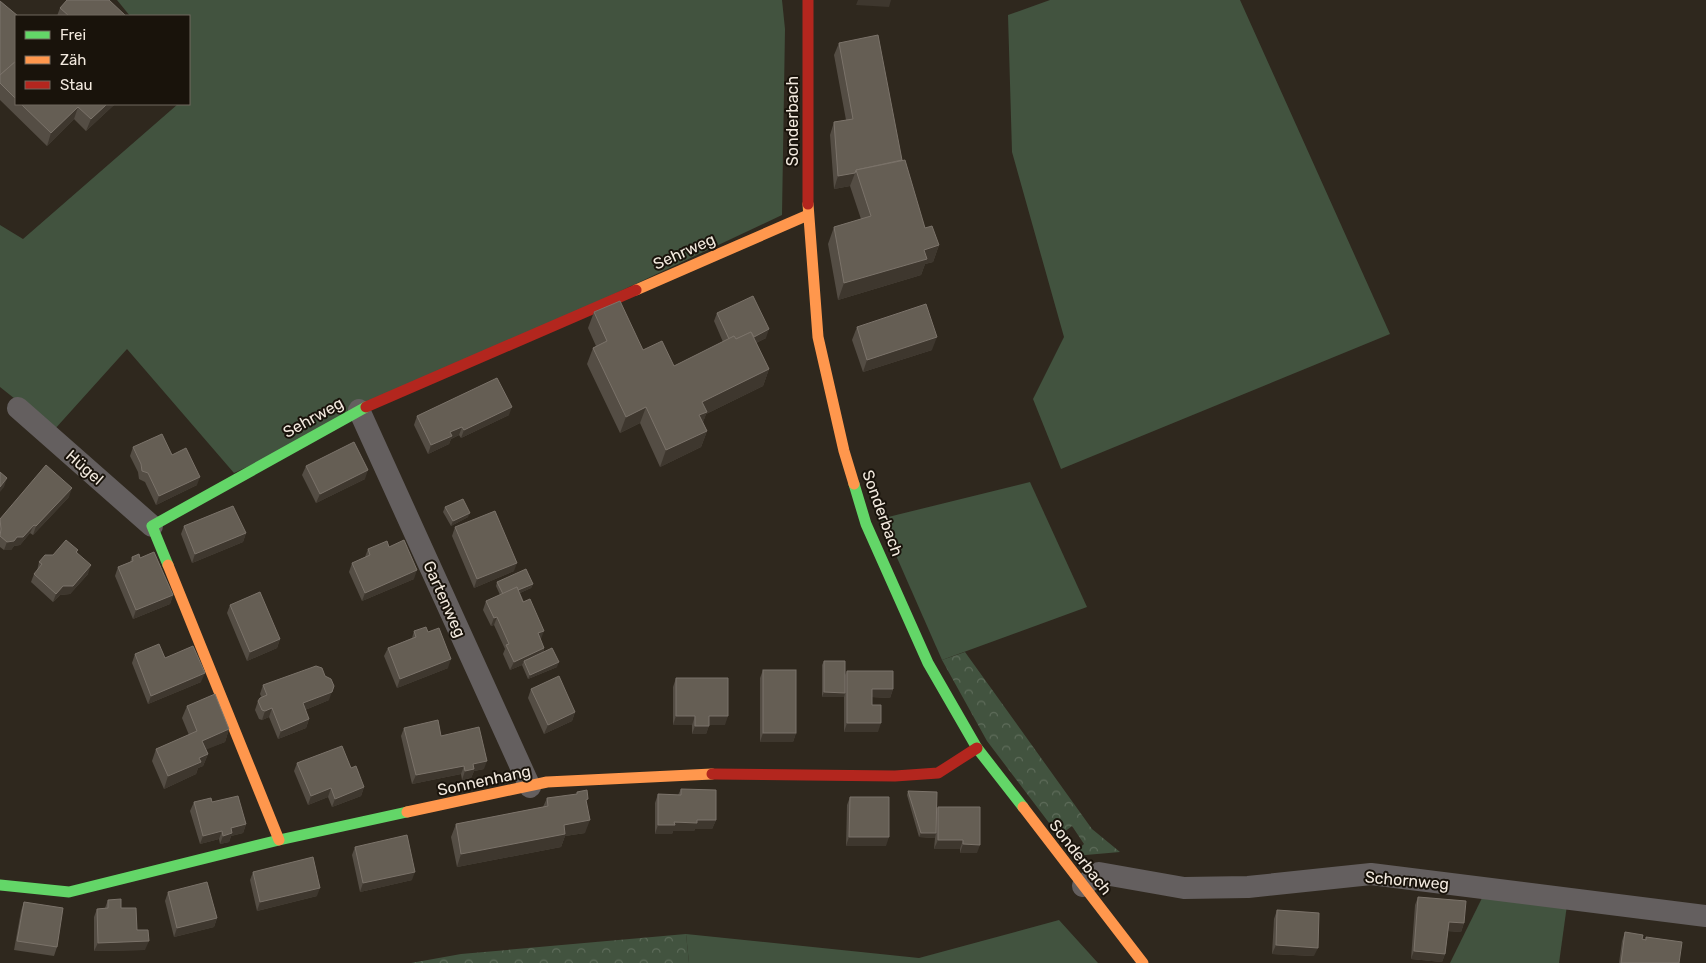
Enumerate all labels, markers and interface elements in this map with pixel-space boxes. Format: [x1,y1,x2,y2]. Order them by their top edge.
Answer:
legend [15,15,190,105]
text: Frei [60,26,86,44]
text: Zäh [60,51,86,69]
text: Stau [60,76,93,94]
street label: Sonderbach [783,76,802,166]
street label: Sehrweg [650,229,718,274]
street label: Sehrweg [280,393,347,442]
street label: Hügel [62,446,107,489]
street label: Sonderbach [858,467,907,559]
street label: Gartenweg [419,558,470,640]
street label: Sonnenhang [436,761,533,800]
street label: Sonderbach [1045,816,1116,899]
street label: Schornweg [1364,867,1450,894]

